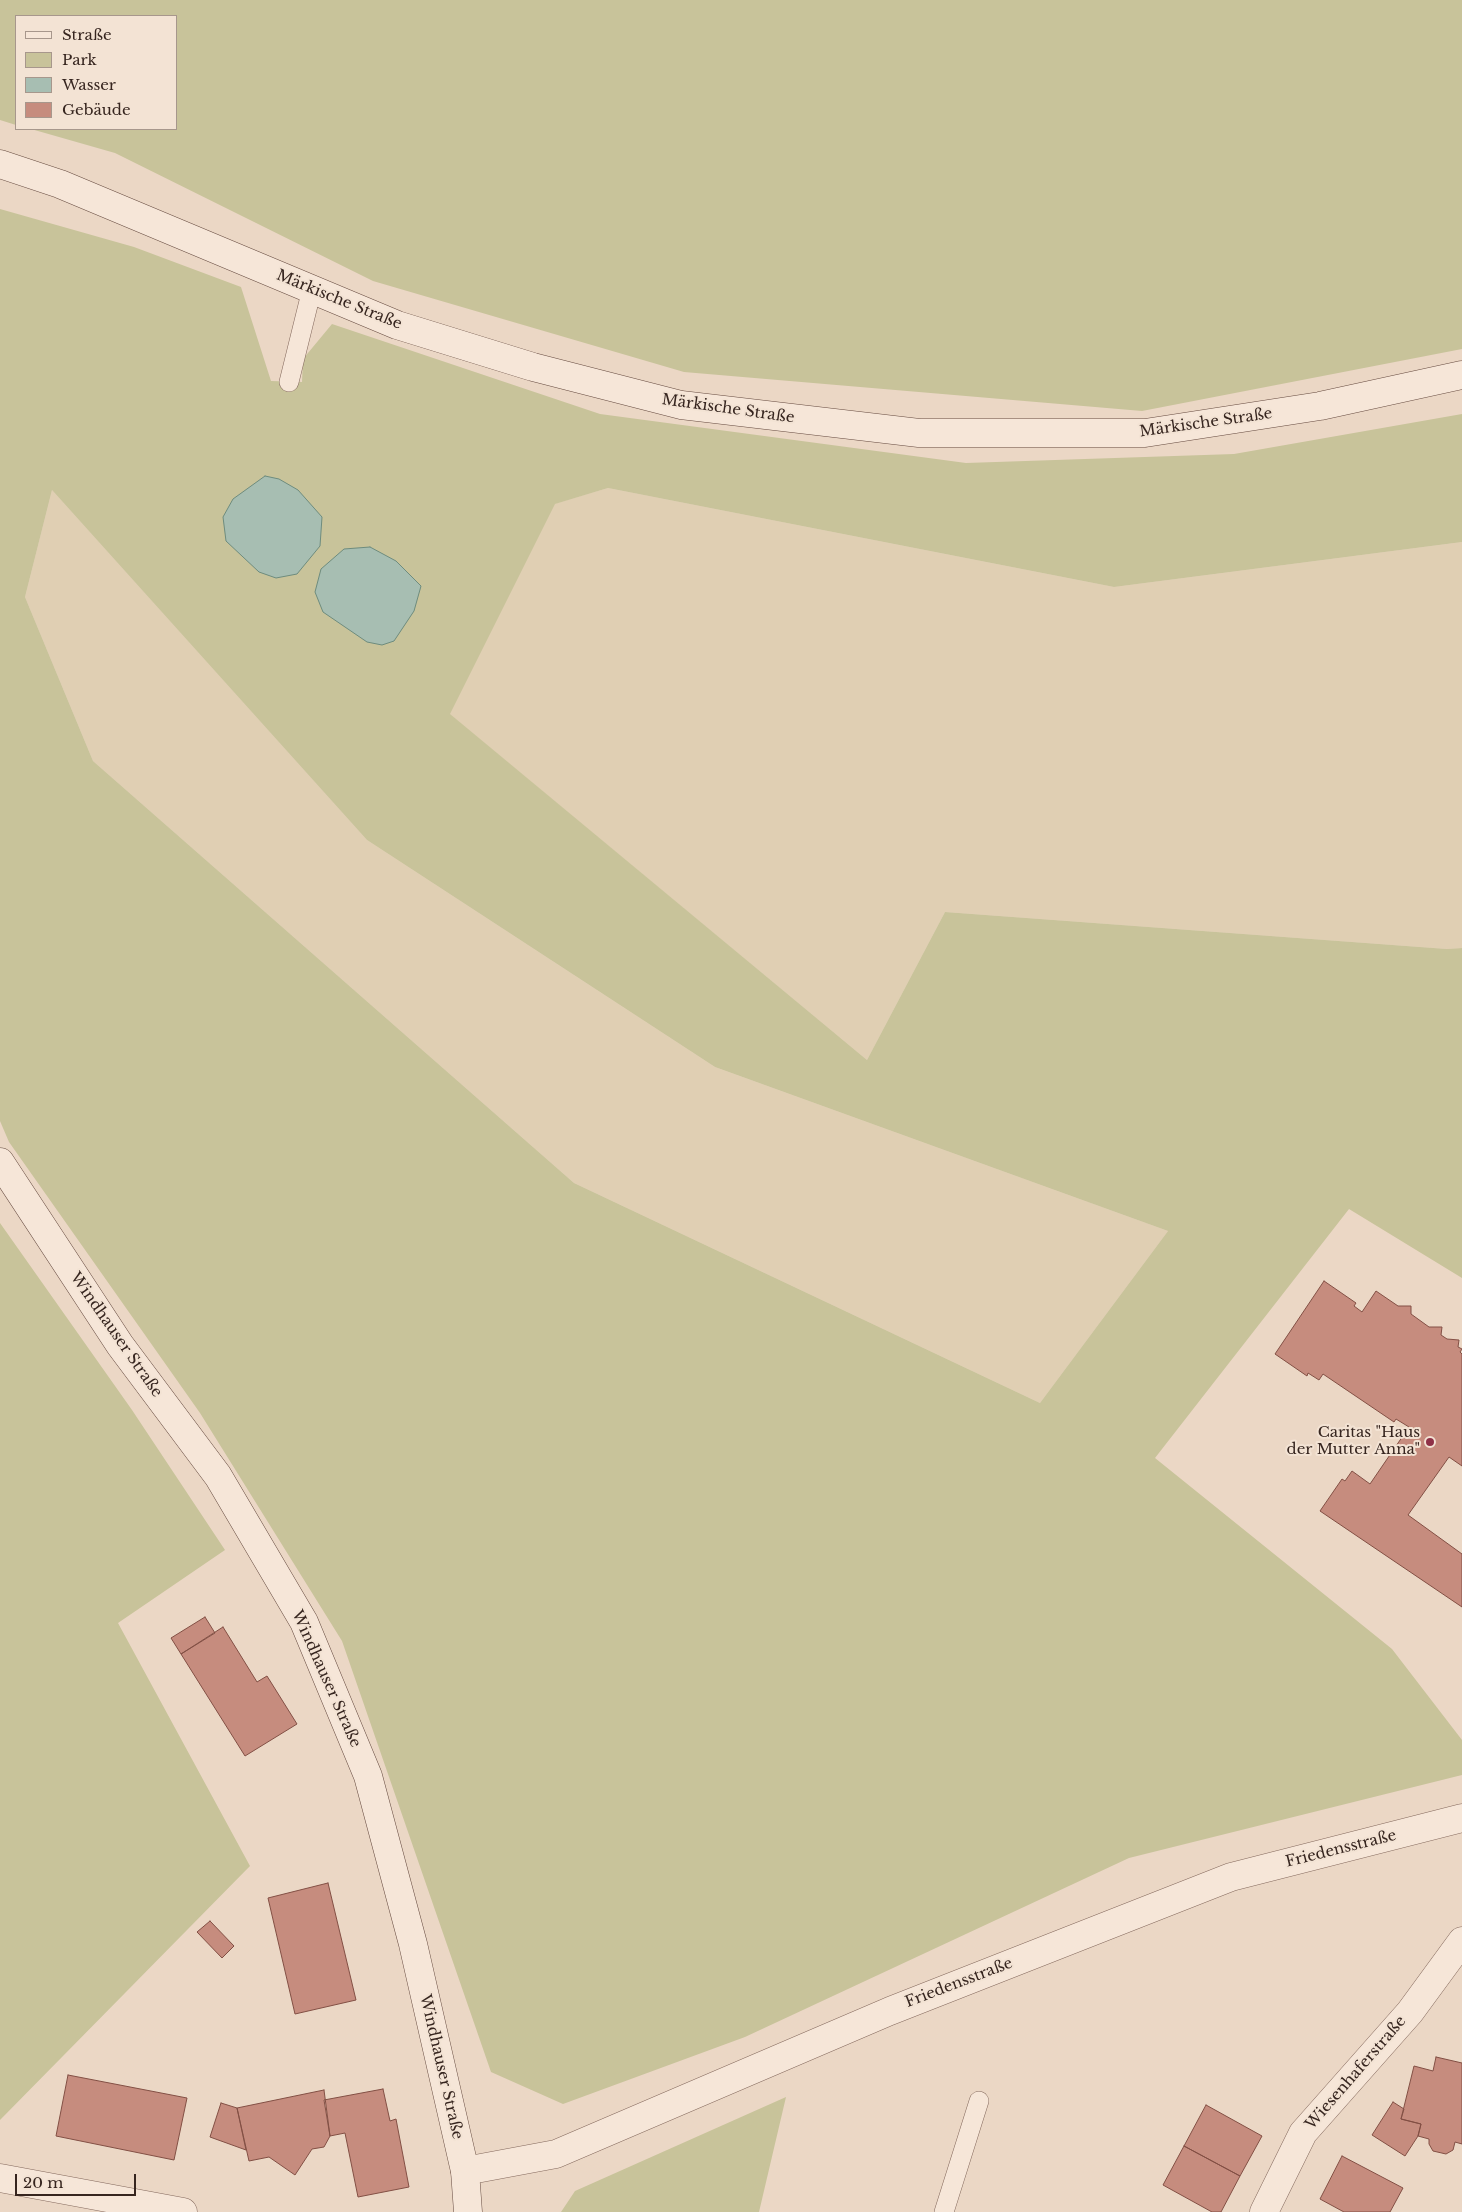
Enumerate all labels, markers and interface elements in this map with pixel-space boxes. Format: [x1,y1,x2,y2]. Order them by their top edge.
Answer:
legend [15,15,178,130]
text: Straße [62,25,112,44]
text: Park [62,50,97,69]
text: Wasser [62,75,116,94]
text: Gebäude [62,100,131,119]
street label: Märkische Straße [274,267,404,333]
street label: Märkische Straße [660,391,796,427]
street label: Märkische Straße [1138,405,1274,441]
street label: Windhauser Straße [66,1269,166,1401]
place label: Caritas "Haus der Mutter Anna" [1287,1424,1420,1459]
marker: Caritas "Haus der Mutter Anna" [1424,1436,1436,1448]
street label: Windhauser Straße [288,1608,364,1750]
street label: Friedensstraße [1284,1827,1398,1871]
street label: Friedensstraße [903,1954,1015,2012]
street label: Windhauser Straße [416,1993,466,2141]
street label: Wiesenhaferstraße [1302,2013,1410,2133]
scale bar [18,2164,139,2196]
text: 20 m [23,2173,63,2192]

